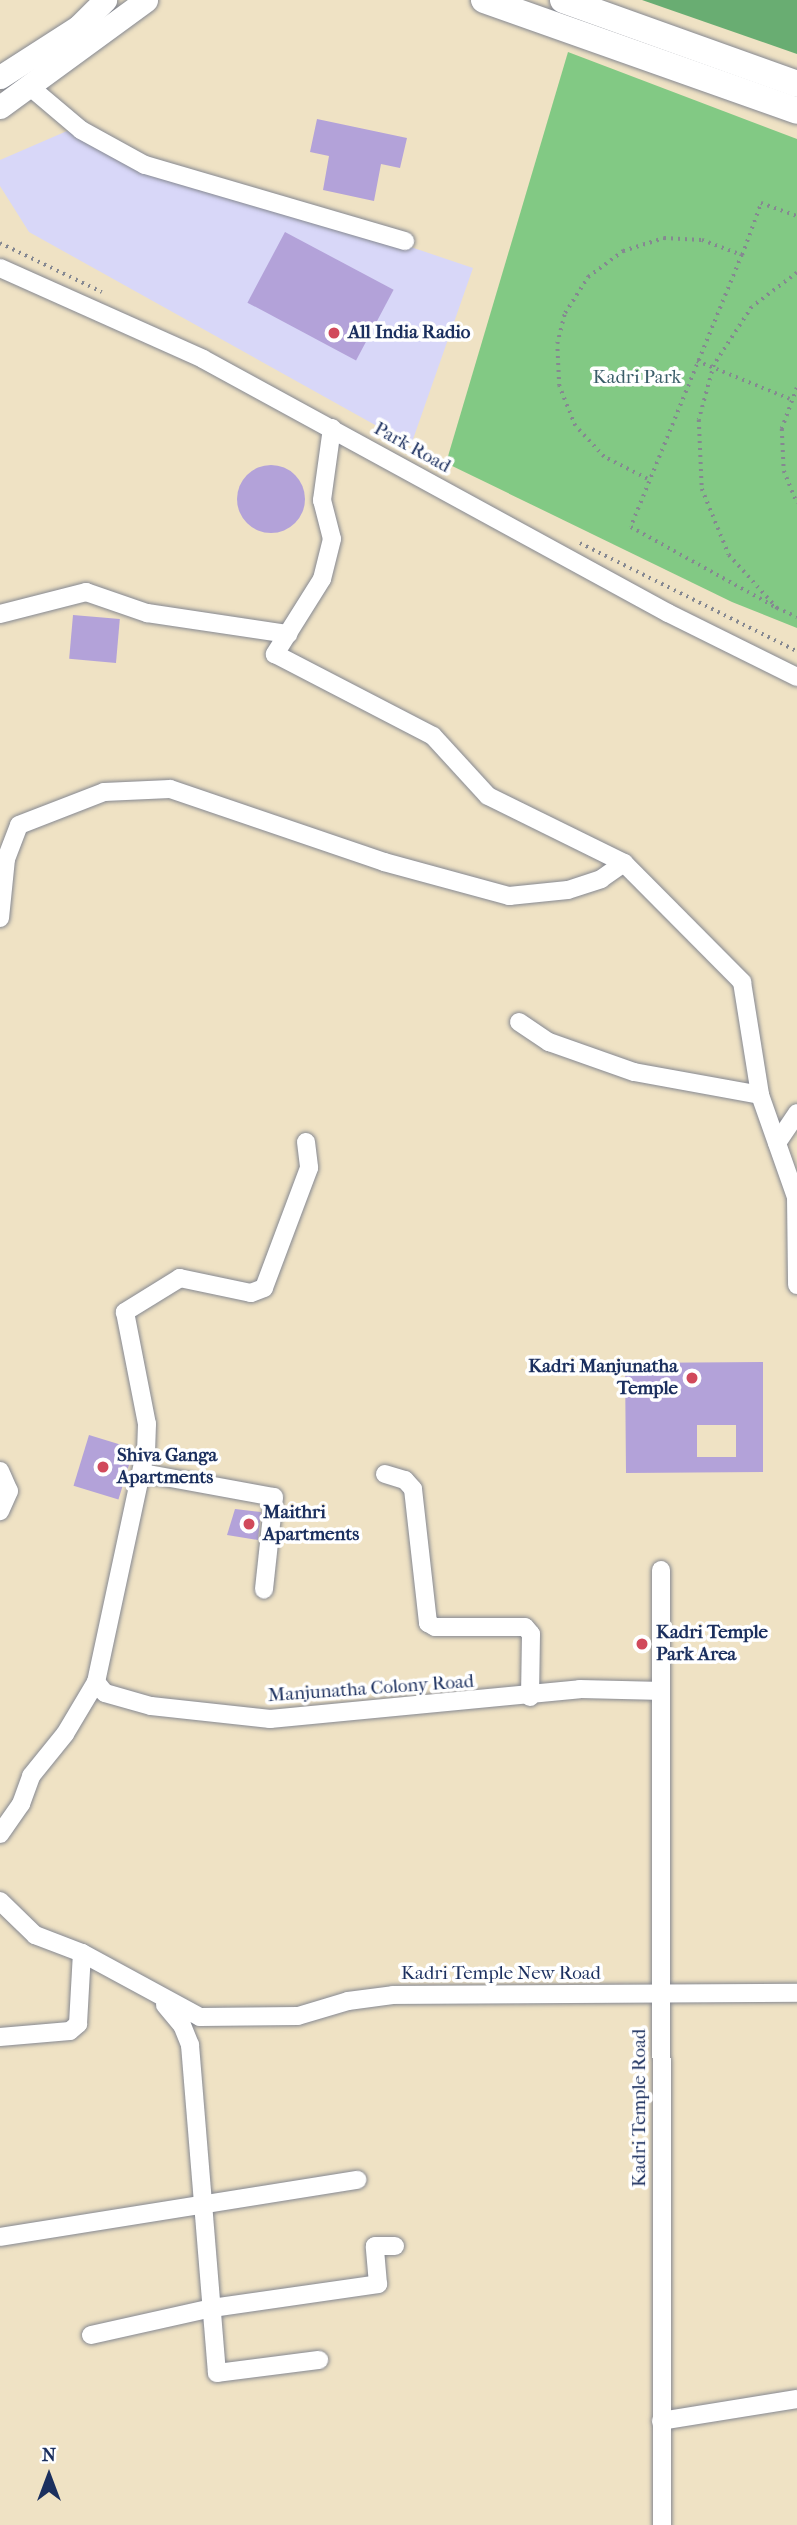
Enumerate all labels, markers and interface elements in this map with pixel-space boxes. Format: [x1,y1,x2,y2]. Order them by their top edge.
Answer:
place label: All India Radio [348,322,470,344]
marker: All India Radio [326,325,342,341]
park label: Kadri Park [593,367,681,389]
street label: Park Road [370,418,454,478]
place label: Kadri Manjunatha Temple [528,1356,678,1400]
marker: Kadri Manjunatha Temple [684,1370,700,1386]
place label: Shiva Ganga Apartments [117,1445,217,1489]
marker: Shiva Ganga Apartments [95,1459,111,1475]
place label: Maithri Apartments [263,1502,359,1546]
marker: Maithri Apartments [241,1516,257,1532]
place label: Kadri Temple Park Area [656,1622,768,1666]
marker: Kadri Temple Park Area [634,1636,650,1652]
street label: Manjunatha Colony Road [267,1670,475,1708]
street label: Kadri Temple New Road [401,1963,601,1985]
street label: Kadri Temple Road [629,2029,651,2187]
north arrow [14,2441,84,2511]
text: N [42,2444,56,2466]

